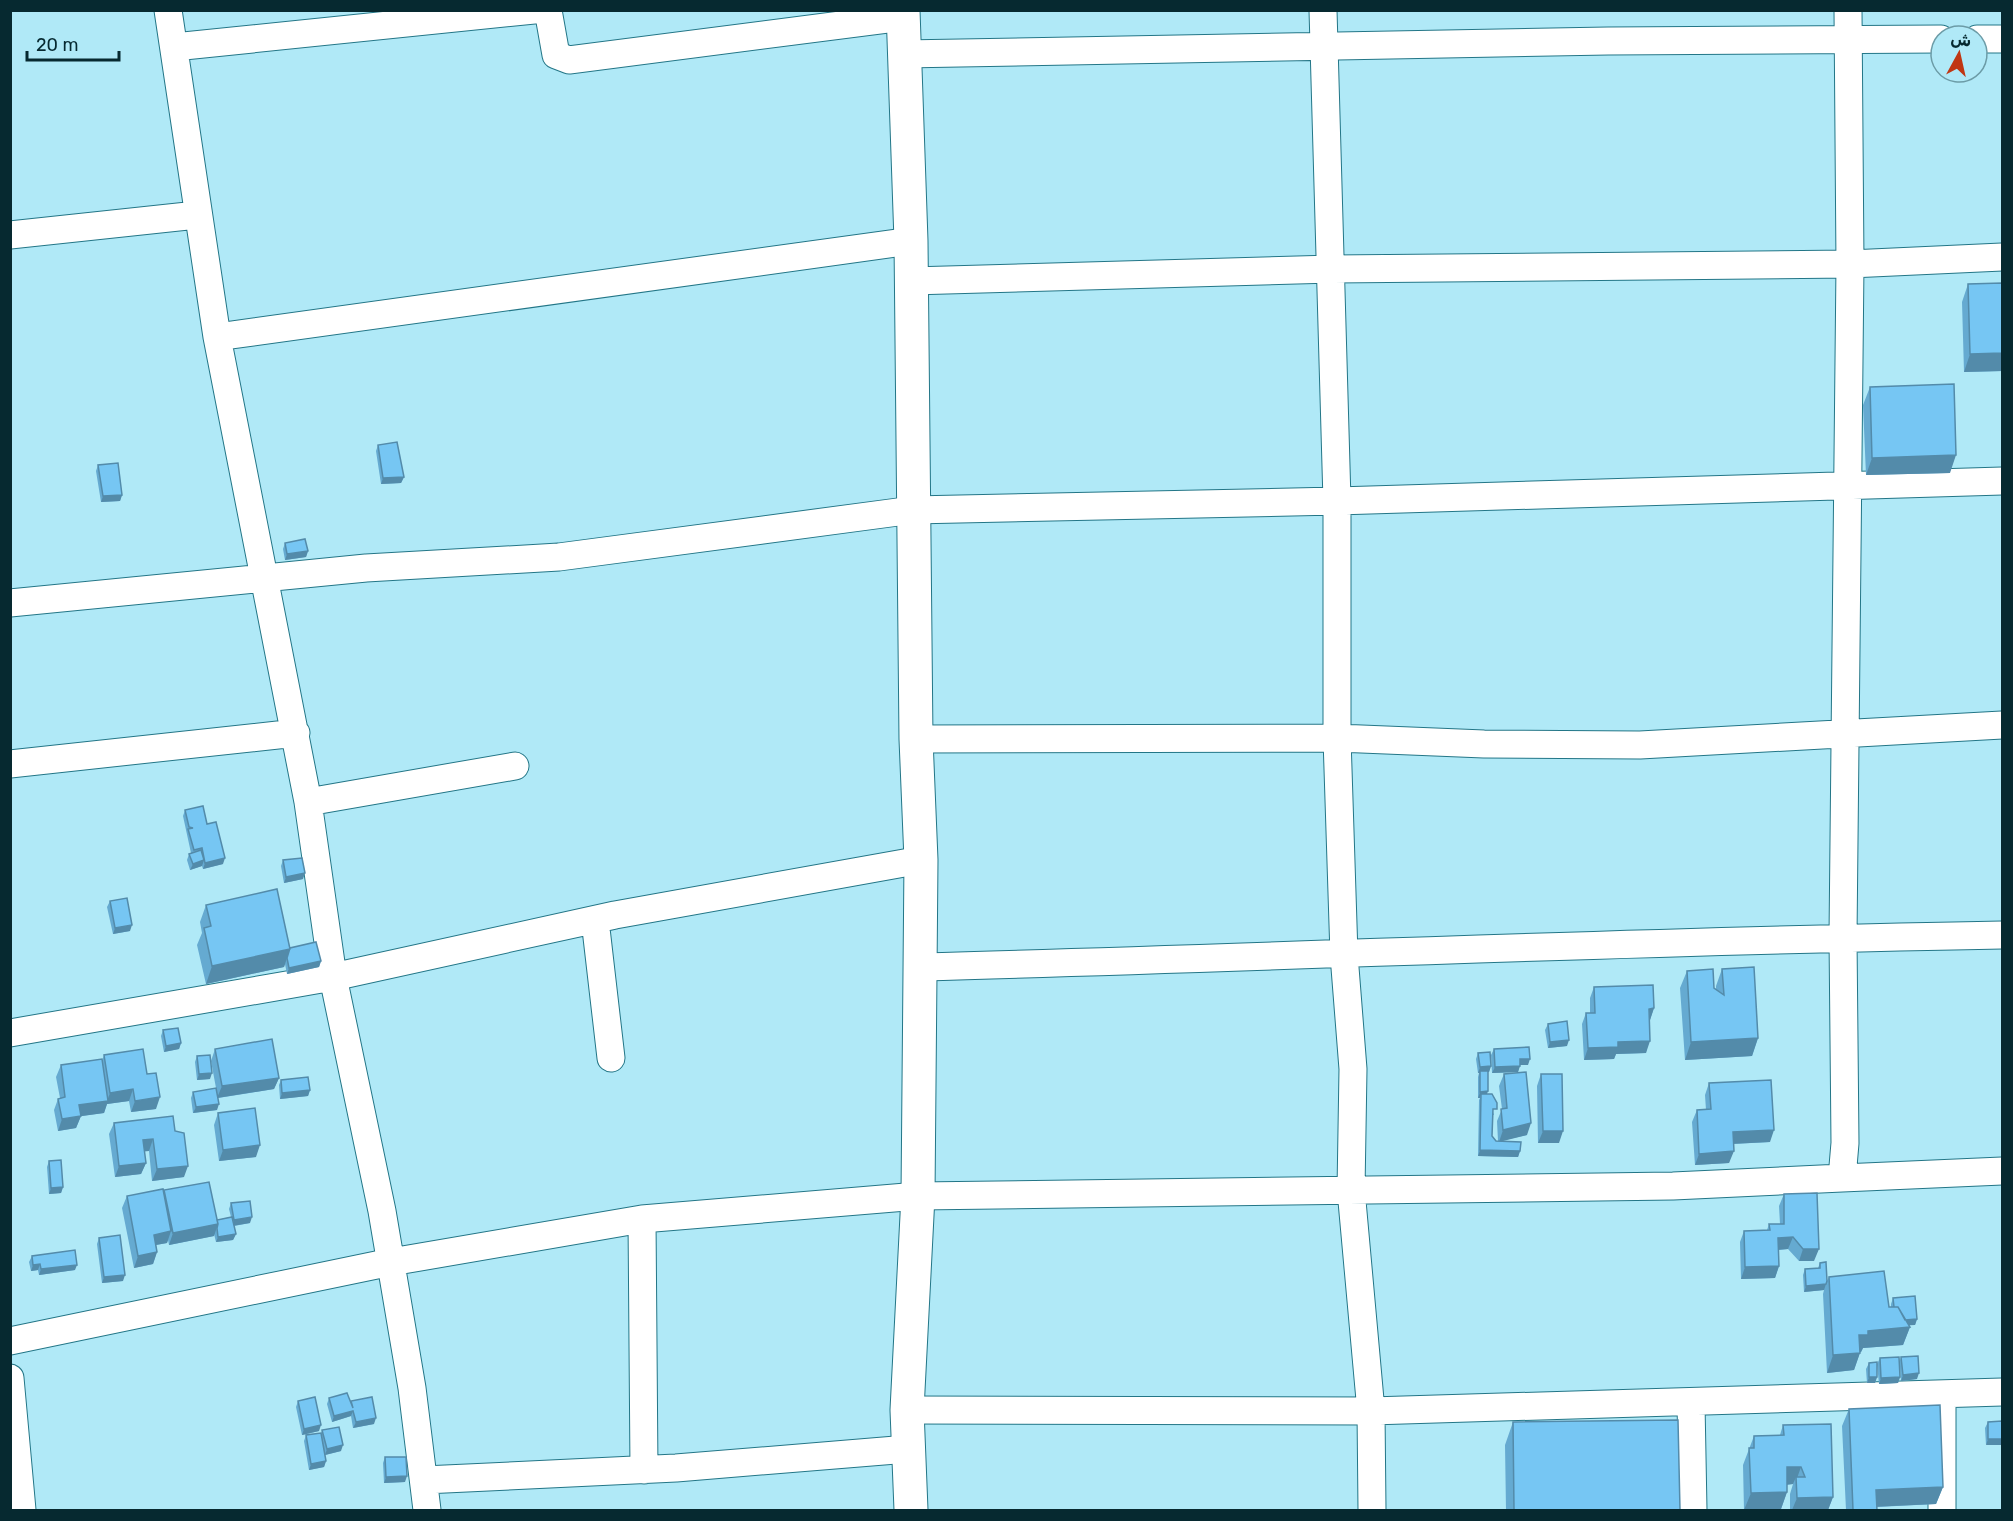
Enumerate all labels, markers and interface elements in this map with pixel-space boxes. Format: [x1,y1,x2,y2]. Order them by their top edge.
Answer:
scale bar [27,24,118,62]
north arrow [1929,24,1989,84]
text: ش [1950,29,1972,50]
text: 20 m [36,34,78,56]

